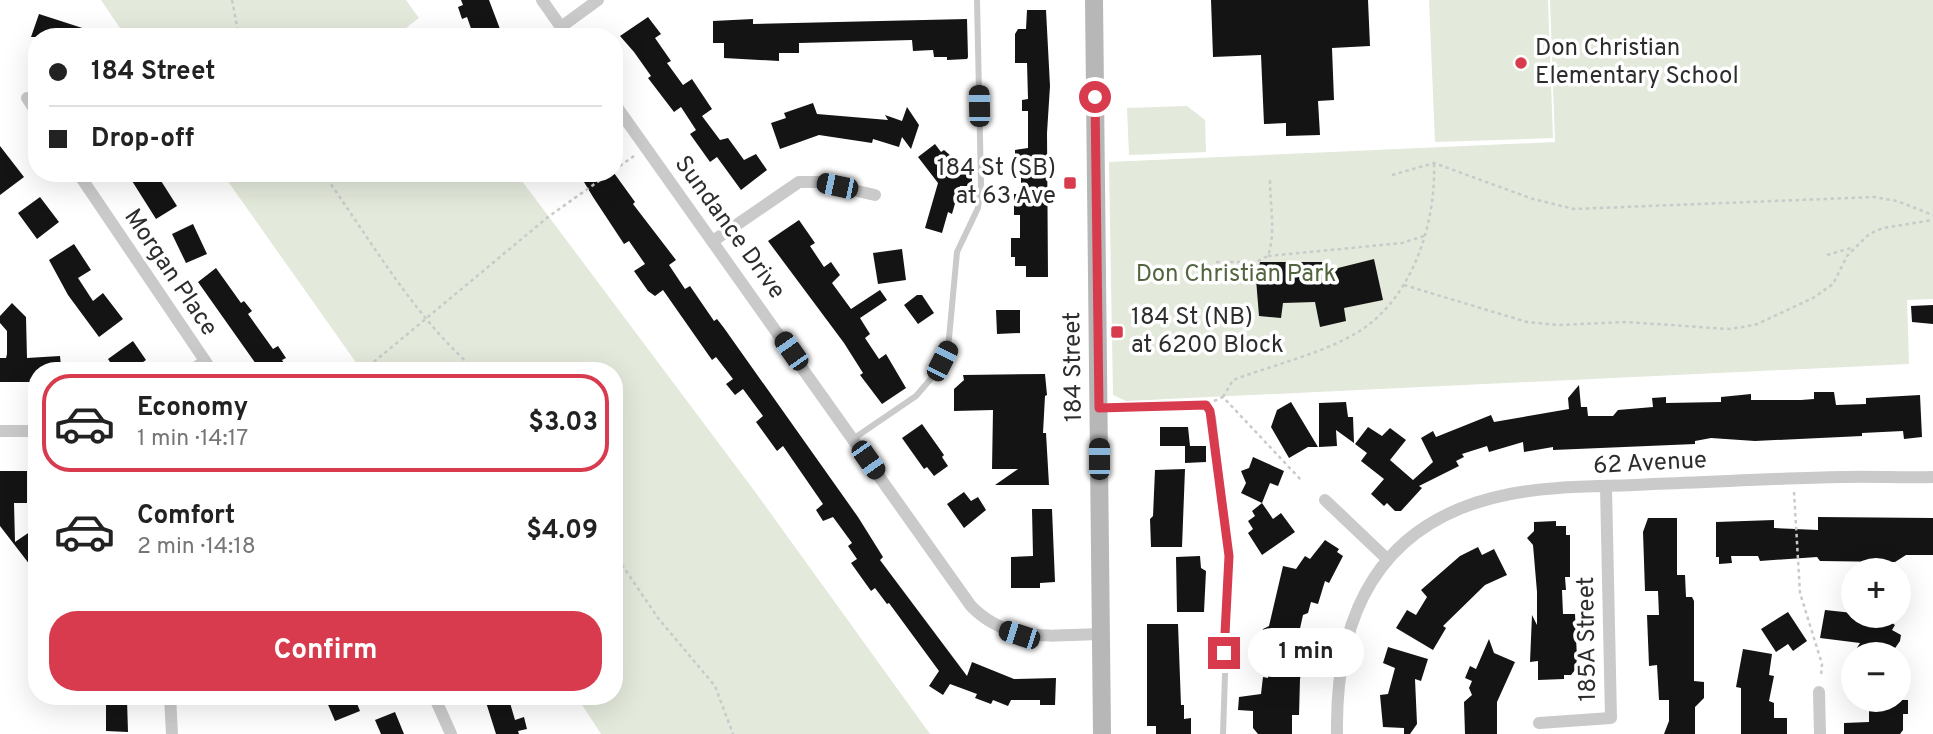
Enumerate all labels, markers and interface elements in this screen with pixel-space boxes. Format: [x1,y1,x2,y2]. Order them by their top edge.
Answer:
place label: Don Christian Elementary School [1535,34,1739,92]
marker: Don Christian Elementary School [1513,55,1529,71]
text: 184 Street [91,56,215,89]
route start [1079,81,1111,113]
car [969,85,990,127]
text: Drop-off [91,123,194,156]
street label: Sundance Drive [667,150,791,306]
place label: 184 St (SB) at 63 Ave [937,154,1056,212]
car [815,171,860,201]
marker: 184 St (SB) at 63 Ave [1062,175,1078,191]
street label: Morgan Place [117,204,223,342]
park label: Don Christian Park [1136,260,1336,290]
place label: 184 St (NB) at 6200 Block [1131,303,1284,361]
street label: 184 Street [1058,312,1090,422]
marker: 184 St (NB) at 6200 Block [1109,324,1125,340]
car [771,328,812,374]
car [924,338,961,384]
icon: car [53,392,116,455]
text: Economy [137,392,248,425]
text: $3.03 [528,407,598,440]
text: 1 min · 14:17 [137,425,248,454]
car [848,437,889,483]
car [1089,438,1110,480]
street label: 62 Avenue [1592,446,1708,482]
icon: car [53,500,116,563]
text: Comfort [137,500,235,533]
text: $4.09 [526,515,598,548]
text: 2 min · 14:18 [137,533,256,562]
map controls [1841,558,1911,712]
button: + [1841,558,1911,628]
street label: 185A Street [1572,576,1604,702]
button: Confirm [49,611,602,691]
car [996,619,1043,651]
callout: 1 min [1248,628,1364,678]
route end [1208,637,1240,669]
text: 1 min [1278,638,1334,667]
button: − [1841,642,1911,712]

